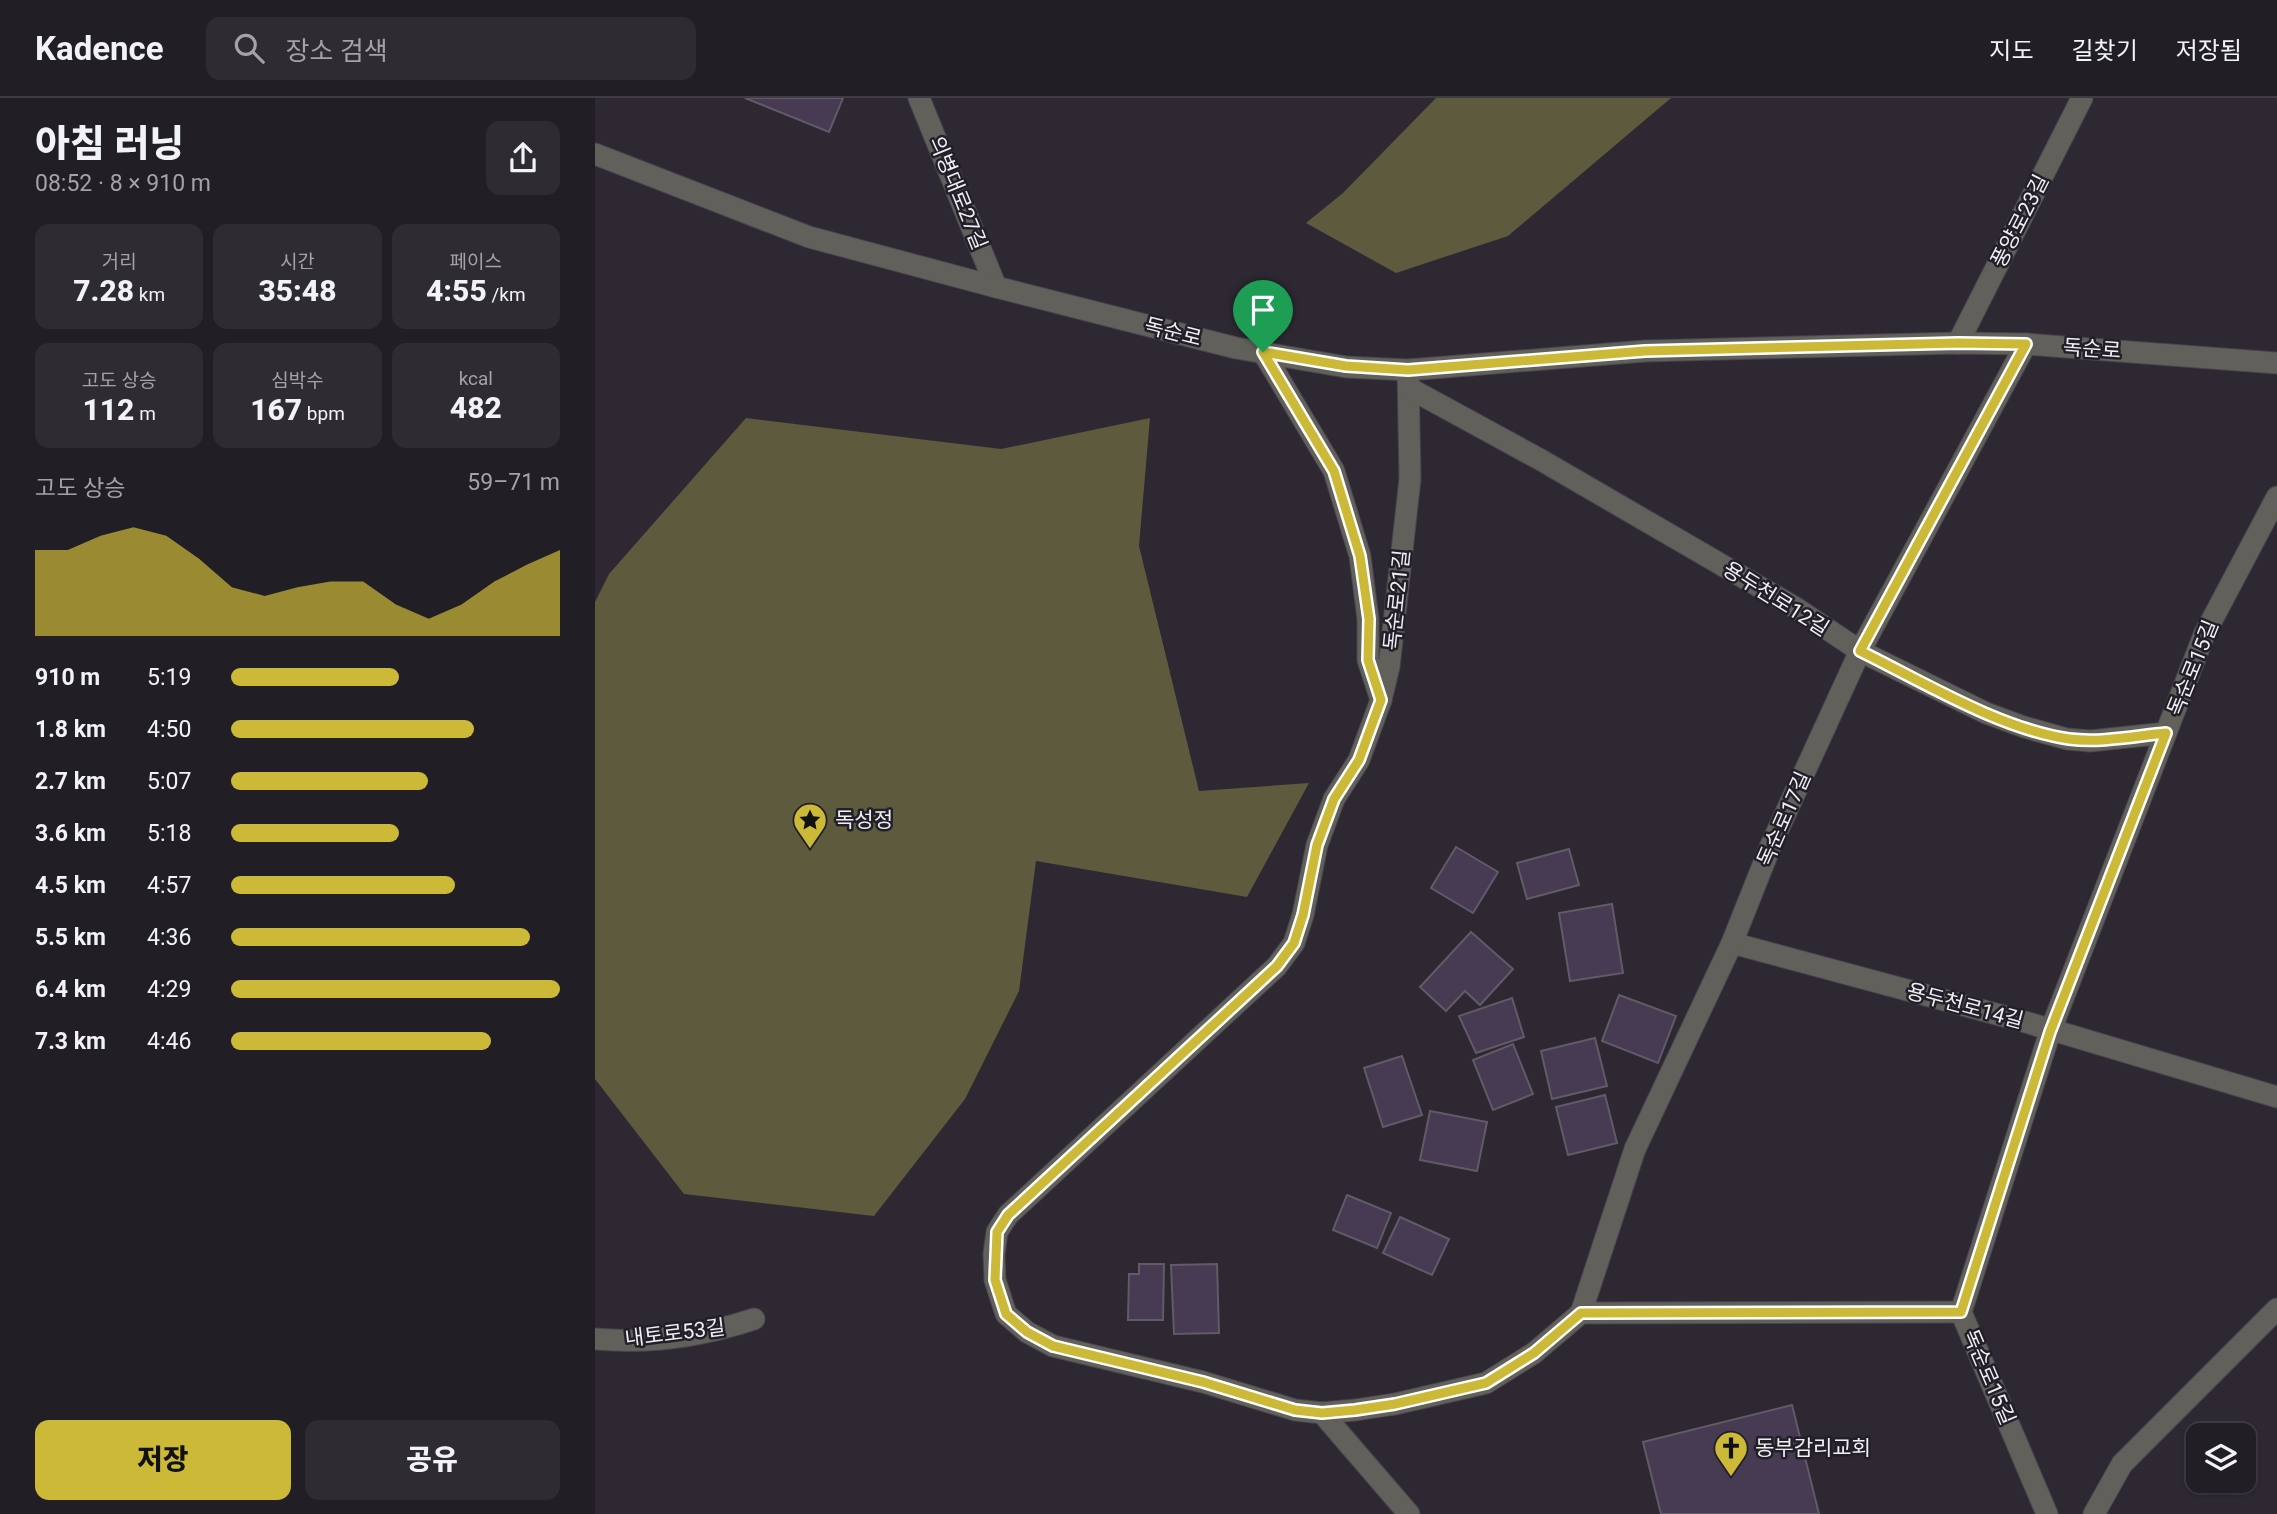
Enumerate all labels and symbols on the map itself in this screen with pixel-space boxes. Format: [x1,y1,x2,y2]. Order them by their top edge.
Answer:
street label: 의병대로27길 [924,133,992,253]
street label: 풍양로23길 [1986,171,2054,271]
pin [1233,280,1293,352]
street label: 독순로 [1142,313,1204,351]
street label: 독순로 [2062,335,2122,363]
street label: 독순로21길 [1380,549,1414,651]
street label: 용두천로12길 [1719,557,1833,641]
street label: 독순로15길 [2163,617,2223,719]
street label: 독순로17길 [1753,768,1815,870]
place icon: 독성정 [791,801,829,850]
place label: 독성정 [835,808,893,832]
street label: 용두천로14길 [1904,979,2026,1033]
street label: 내토로53길 [623,1315,727,1351]
street label: 독순로15길 [1958,1326,2020,1428]
church icon: 동부감리교회 [1712,1429,1750,1478]
place label: 동부감리교회 [1755,1436,1871,1460]

